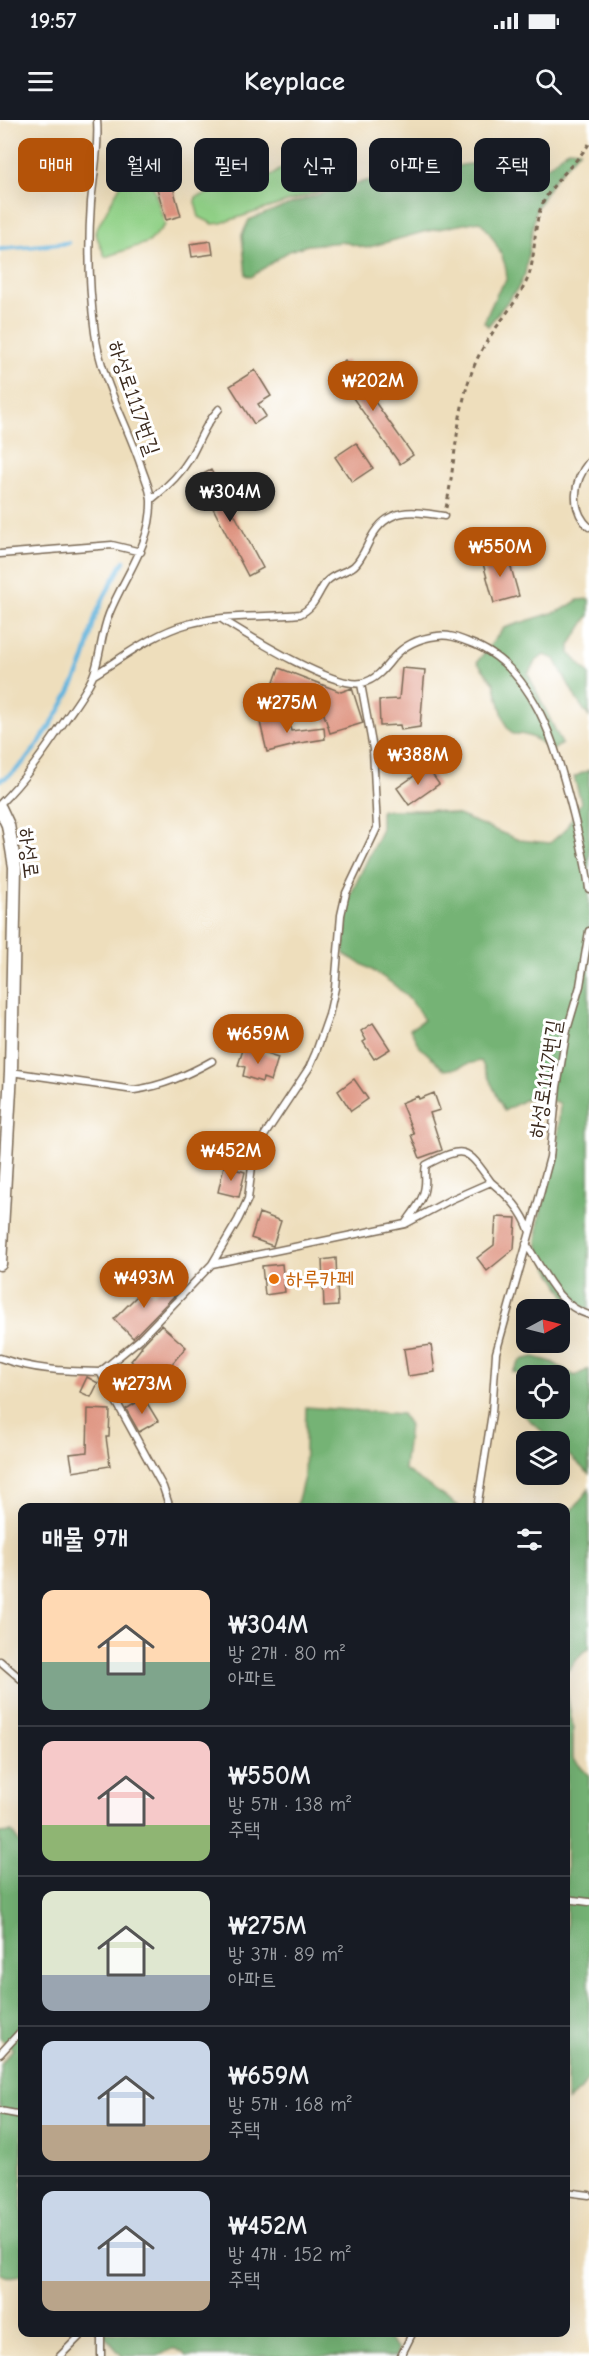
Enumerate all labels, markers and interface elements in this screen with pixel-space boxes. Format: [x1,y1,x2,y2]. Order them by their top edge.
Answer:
text: 19:57 [30,8,76,34]
icon: menu [24,65,57,98]
icon: search [532,65,565,98]
text: Keyplace [244,66,345,97]
chip: 매매 [18,138,94,192]
chip: 월세 [106,138,182,192]
chip: 필터 [194,138,269,192]
chip: 신규 [281,138,357,192]
chip: 아파트 [369,138,462,192]
chip: 주택 [474,138,550,192]
street label: 하성로1117번길 [103,338,165,458]
pin: ₩202M [331,361,415,412]
text: ₩202M [342,369,404,392]
pin: ₩304M [188,472,272,523]
text: ₩304M [199,480,261,503]
pin: ₩550M [458,527,542,578]
text: ₩550M [468,535,532,558]
pin: ₩275M [245,683,329,734]
text: ₩275M [257,691,317,714]
pin: ₩388M [376,735,460,786]
text: ₩388M [387,743,449,766]
street label: 하성로 [14,826,44,880]
pin: ₩659M [216,1014,300,1065]
street label: 하성로1117번길 [524,1018,566,1140]
text: ₩659M [227,1022,289,1045]
pin: ₩452M [189,1131,273,1182]
text: ₩452M [201,1139,261,1162]
pin: ₩493M [102,1258,186,1309]
text: ₩493M [114,1266,174,1289]
place label: 하루카페 [286,1267,354,1291]
marker: 하루카페 [267,1272,281,1286]
north arrow [516,1299,570,1353]
map controls [516,1299,570,1485]
pin: ₩273M [100,1364,184,1415]
button: locate [516,1365,570,1419]
text: ₩273M [112,1372,172,1395]
button: layers [516,1431,570,1485]
icon: filters [513,1523,546,1556]
text: 매물 9개 [42,1524,128,1554]
text: ₩304M [228,1610,308,1640]
icon: home [90,1614,162,1686]
text: 방 2개 · 80 m² [228,1642,345,1665]
text: 아파트 [228,1667,276,1690]
text: ₩550M [228,1761,311,1791]
icon: home [90,1765,162,1837]
text: 방 5개 · 138 m² [228,1793,351,1816]
text: 주택 [228,1818,260,1841]
text: ₩275M [228,1911,307,1941]
icon: home [90,1915,162,1987]
text: 방 3개 · 89 m² [228,1943,343,1966]
text: 아파트 [228,1968,276,1991]
text: ₩659M [228,2061,309,2091]
icon: home [90,2065,162,2137]
text: 방 5개 · 168 m² [228,2093,352,2116]
text: 주택 [228,2118,260,2141]
text: ₩452M [228,2211,307,2241]
icon: home [90,2215,162,2287]
text: 방 4개 · 152 m² [228,2243,351,2266]
text: 주택 [228,2268,260,2291]

